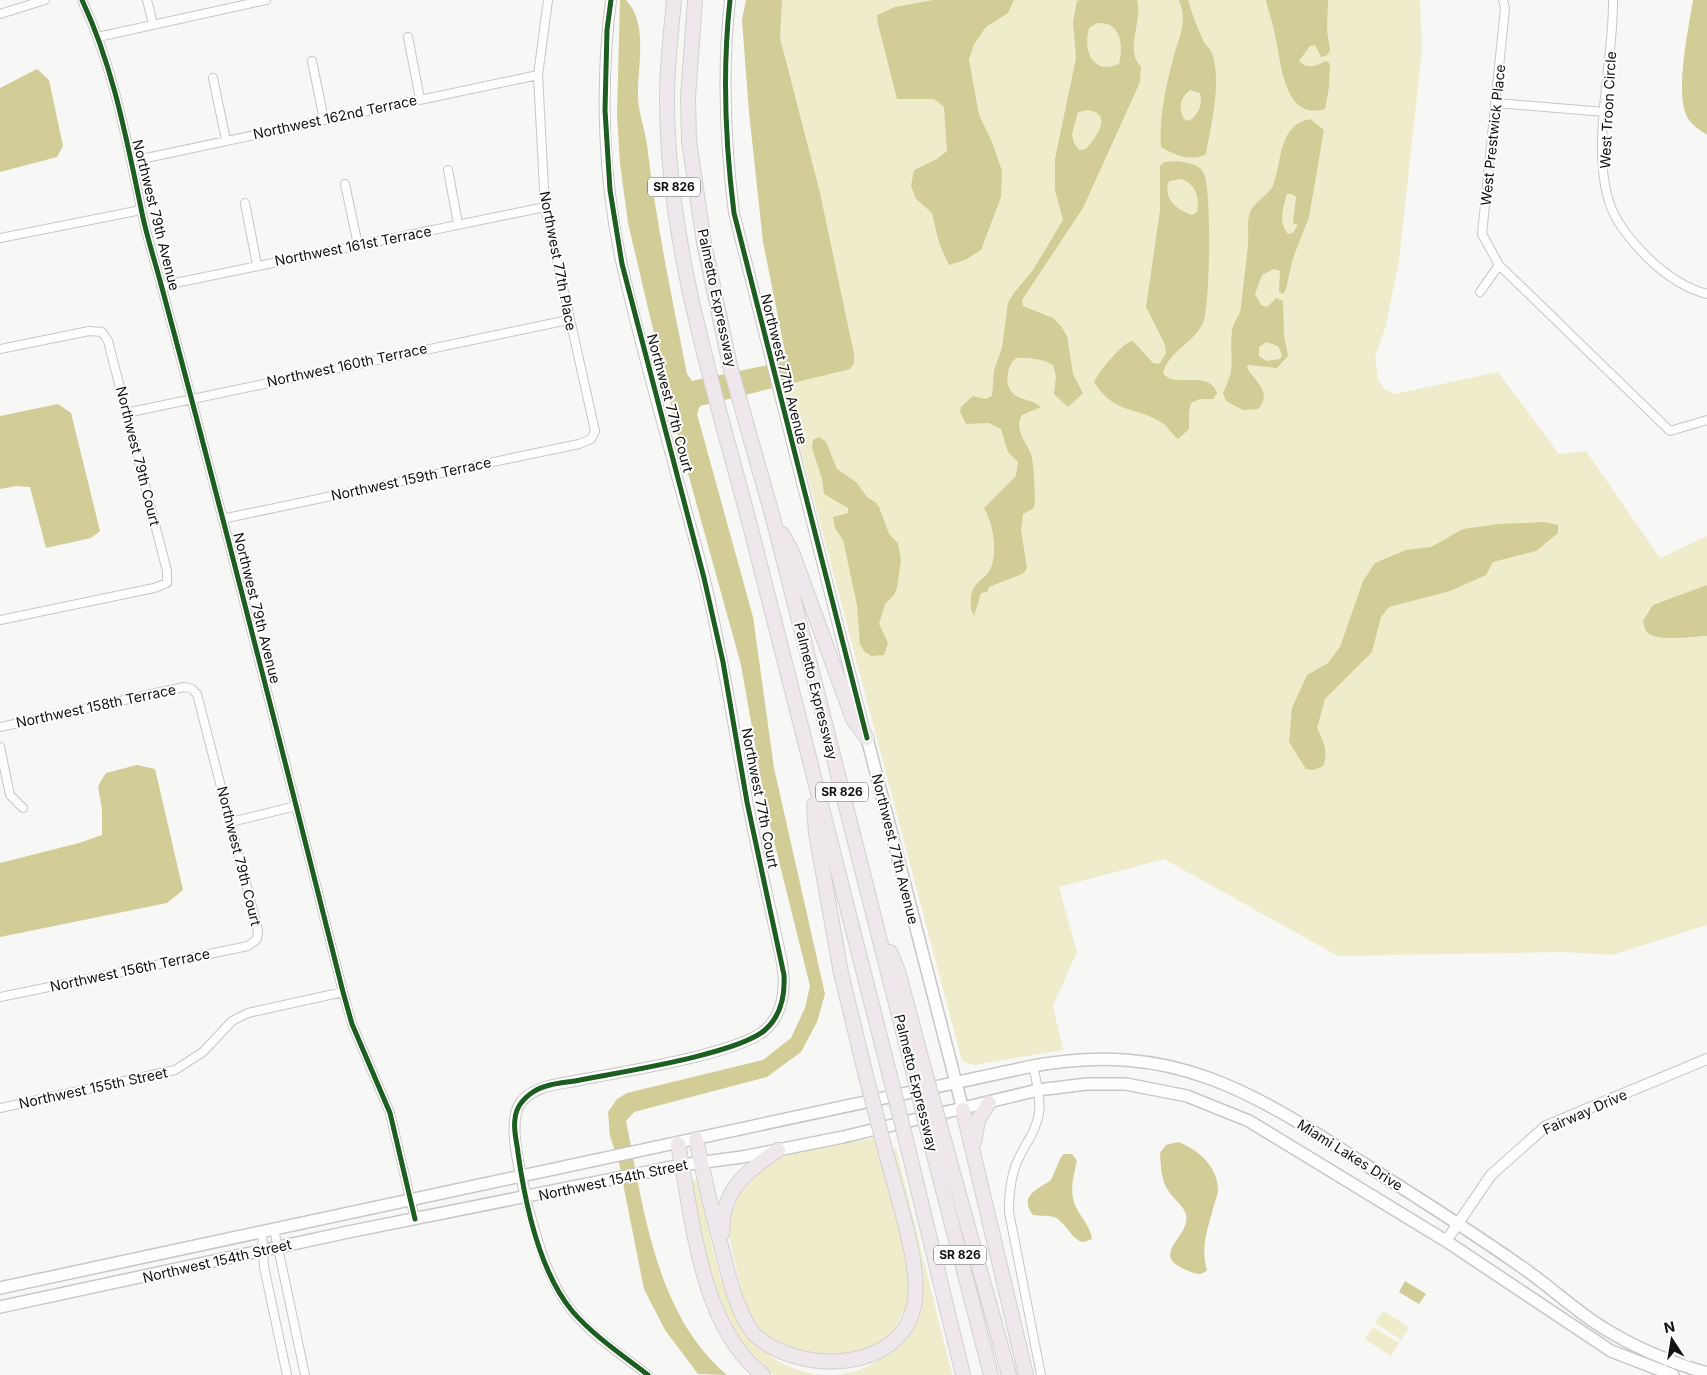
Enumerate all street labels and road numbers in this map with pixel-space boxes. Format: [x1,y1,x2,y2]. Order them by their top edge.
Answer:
street label: West Troon Circle [1596,51,1619,169]
street label: West Prestwick Place [1477,63,1508,207]
street label: Northwest 162nd Terrace [251,91,418,142]
street label: Northwest 79th Avenue [129,138,184,292]
road number: SR 826 [648,178,700,196]
street label: Northwest 77th Place [537,190,580,332]
street label: Northwest 161st Terrace [273,222,433,269]
street label: Palmetto Expressway [694,227,741,369]
street label: Northwest 77th Avenue [758,292,811,446]
street label: Northwest 77th Court [644,332,697,474]
street label: Northwest 160th Terrace [265,339,429,390]
street label: Northwest 79th Court [113,384,164,528]
street label: Northwest 159th Terrace [329,453,493,504]
street label: Northwest 79th Avenue [230,531,285,685]
street label: Palmetto Expressway [791,620,842,762]
street label: Northwest 158th Terrace [14,680,177,731]
street label: Northwest 77th Court [739,726,783,870]
street label: Northwest 77th Avenue [869,772,922,926]
road number: SR 826 [816,782,868,802]
street label: Northwest 79th Court [214,784,265,928]
street label: Northwest 156th Terrace [48,944,211,995]
street label: Palmetto Expressway [891,1012,942,1154]
street label: Northwest 155th Street [17,1063,169,1112]
street label: Fairway Drive [1540,1085,1629,1138]
street label: Miami Lakes Drive [1295,1115,1406,1194]
street label: Northwest 154th Street [537,1155,689,1204]
street label: Northwest 154th Street [141,1235,293,1286]
road number: SR 826 [934,1246,986,1264]

